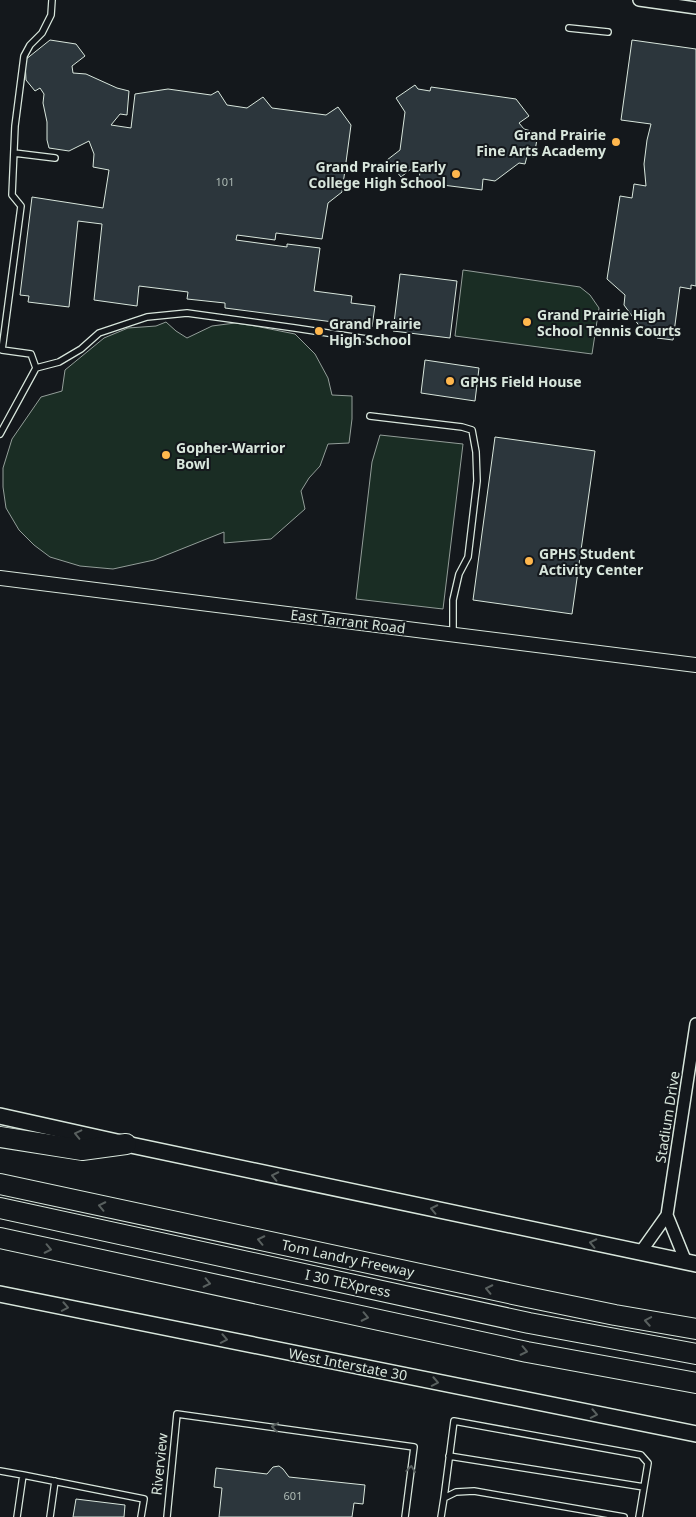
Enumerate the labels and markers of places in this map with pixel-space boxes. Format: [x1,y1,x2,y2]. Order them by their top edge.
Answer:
place label: Grand Prairie Fine Arts Academy [476,125,606,160]
marker: Grand Prairie Fine Arts Academy [610,136,622,148]
place label: Grand Prairie Early College High School [309,157,446,192]
marker: Grand Prairie Early College High School [450,168,462,180]
place label: Grand Prairie High School Tennis Courts [537,305,681,340]
place label: Grand Prairie High School [329,314,421,349]
marker: Grand Prairie High School Tennis Courts [521,316,533,328]
marker: Grand Prairie High School [313,325,325,337]
place label: GPHS Field House [460,372,582,391]
marker: GPHS Field House [444,375,456,387]
place label: Gopher-Warrior Bowl [176,438,286,473]
marker: Gopher-Warrior Bowl [160,449,172,461]
place label: GPHS Student Activity Center [539,544,644,579]
marker: GPHS Student Activity Center [523,555,535,567]

